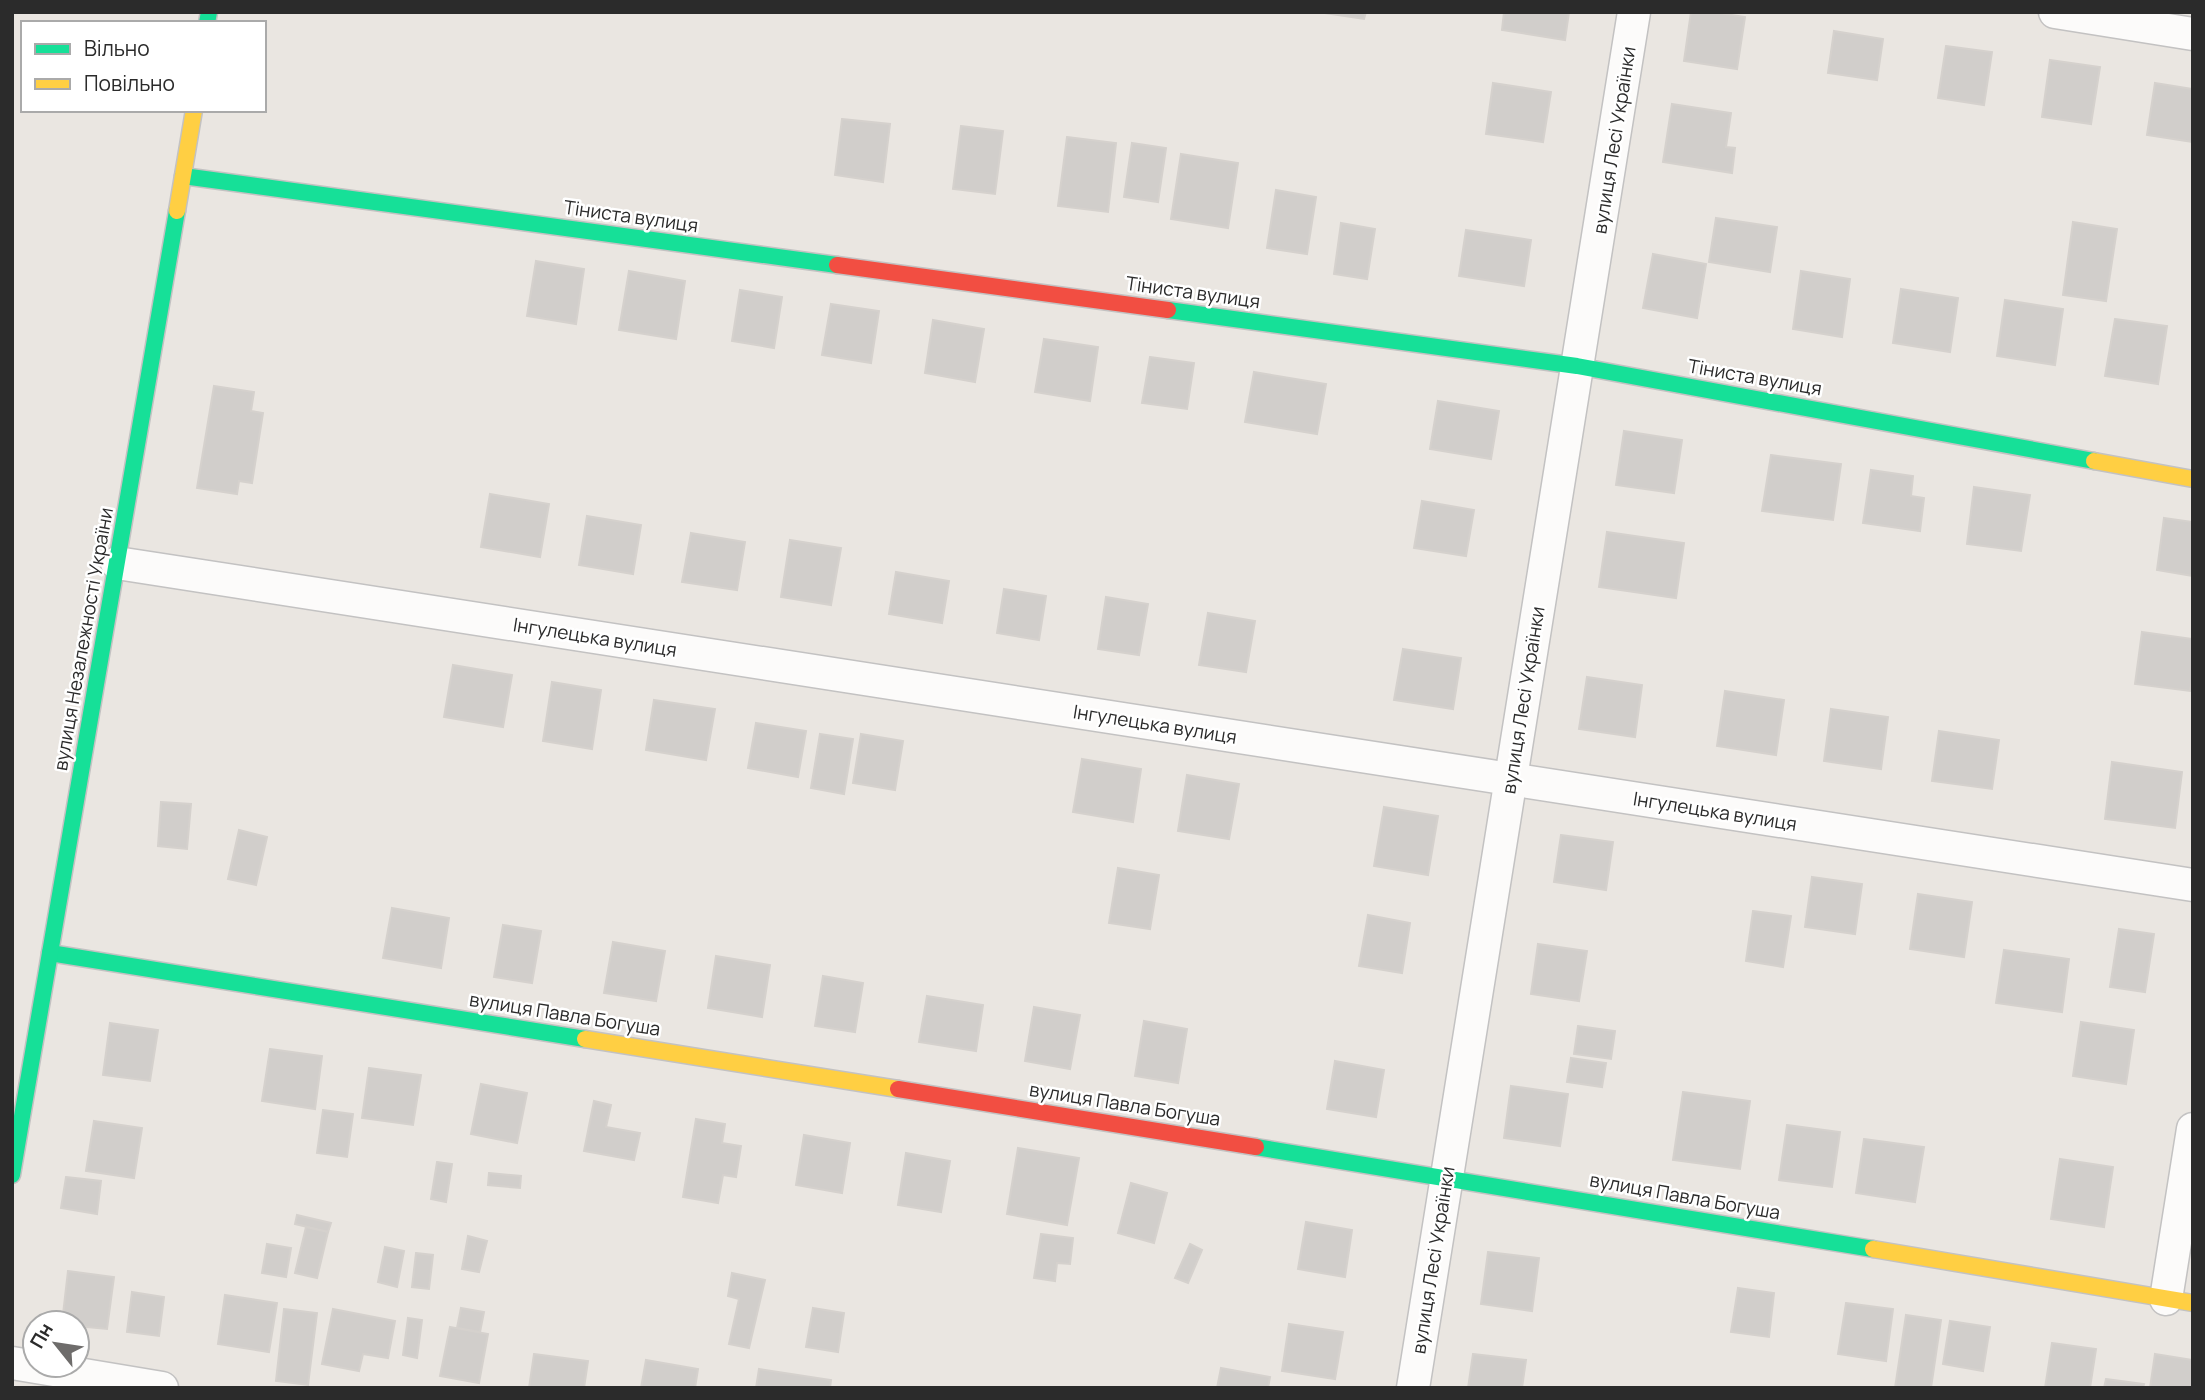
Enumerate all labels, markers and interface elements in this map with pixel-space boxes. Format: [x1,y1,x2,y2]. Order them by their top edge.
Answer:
legend [21,21,266,112]
text: Вільно [84,34,150,62]
street label: вулиця Лесі Українки [1586,44,1642,236]
text: Повільно [84,69,175,97]
street label: Тіниста вулиця [562,194,700,238]
street label: Тіниста вулиця [1124,270,1262,314]
street label: Тіниста вулиця [1686,352,1824,402]
street label: вулиця Незалежності України [47,505,119,773]
street label: вулиця Лесі Українки [1495,604,1551,796]
street label: Інгулецька вулиця [511,611,679,663]
street label: Інгулецька вулиця [1071,698,1239,750]
street label: Інгулецька вулиця [1631,785,1799,837]
street label: вулиця Павла Богуша [468,986,662,1042]
street label: вулиця Павла Богуша [1028,1076,1222,1132]
street label: вулиця Лесі Українки [1405,1164,1461,1356]
street label: вулиця Павла Богуша [1588,1166,1782,1226]
north arrow [21,1309,91,1379]
text: Пн [24,1318,59,1353]

